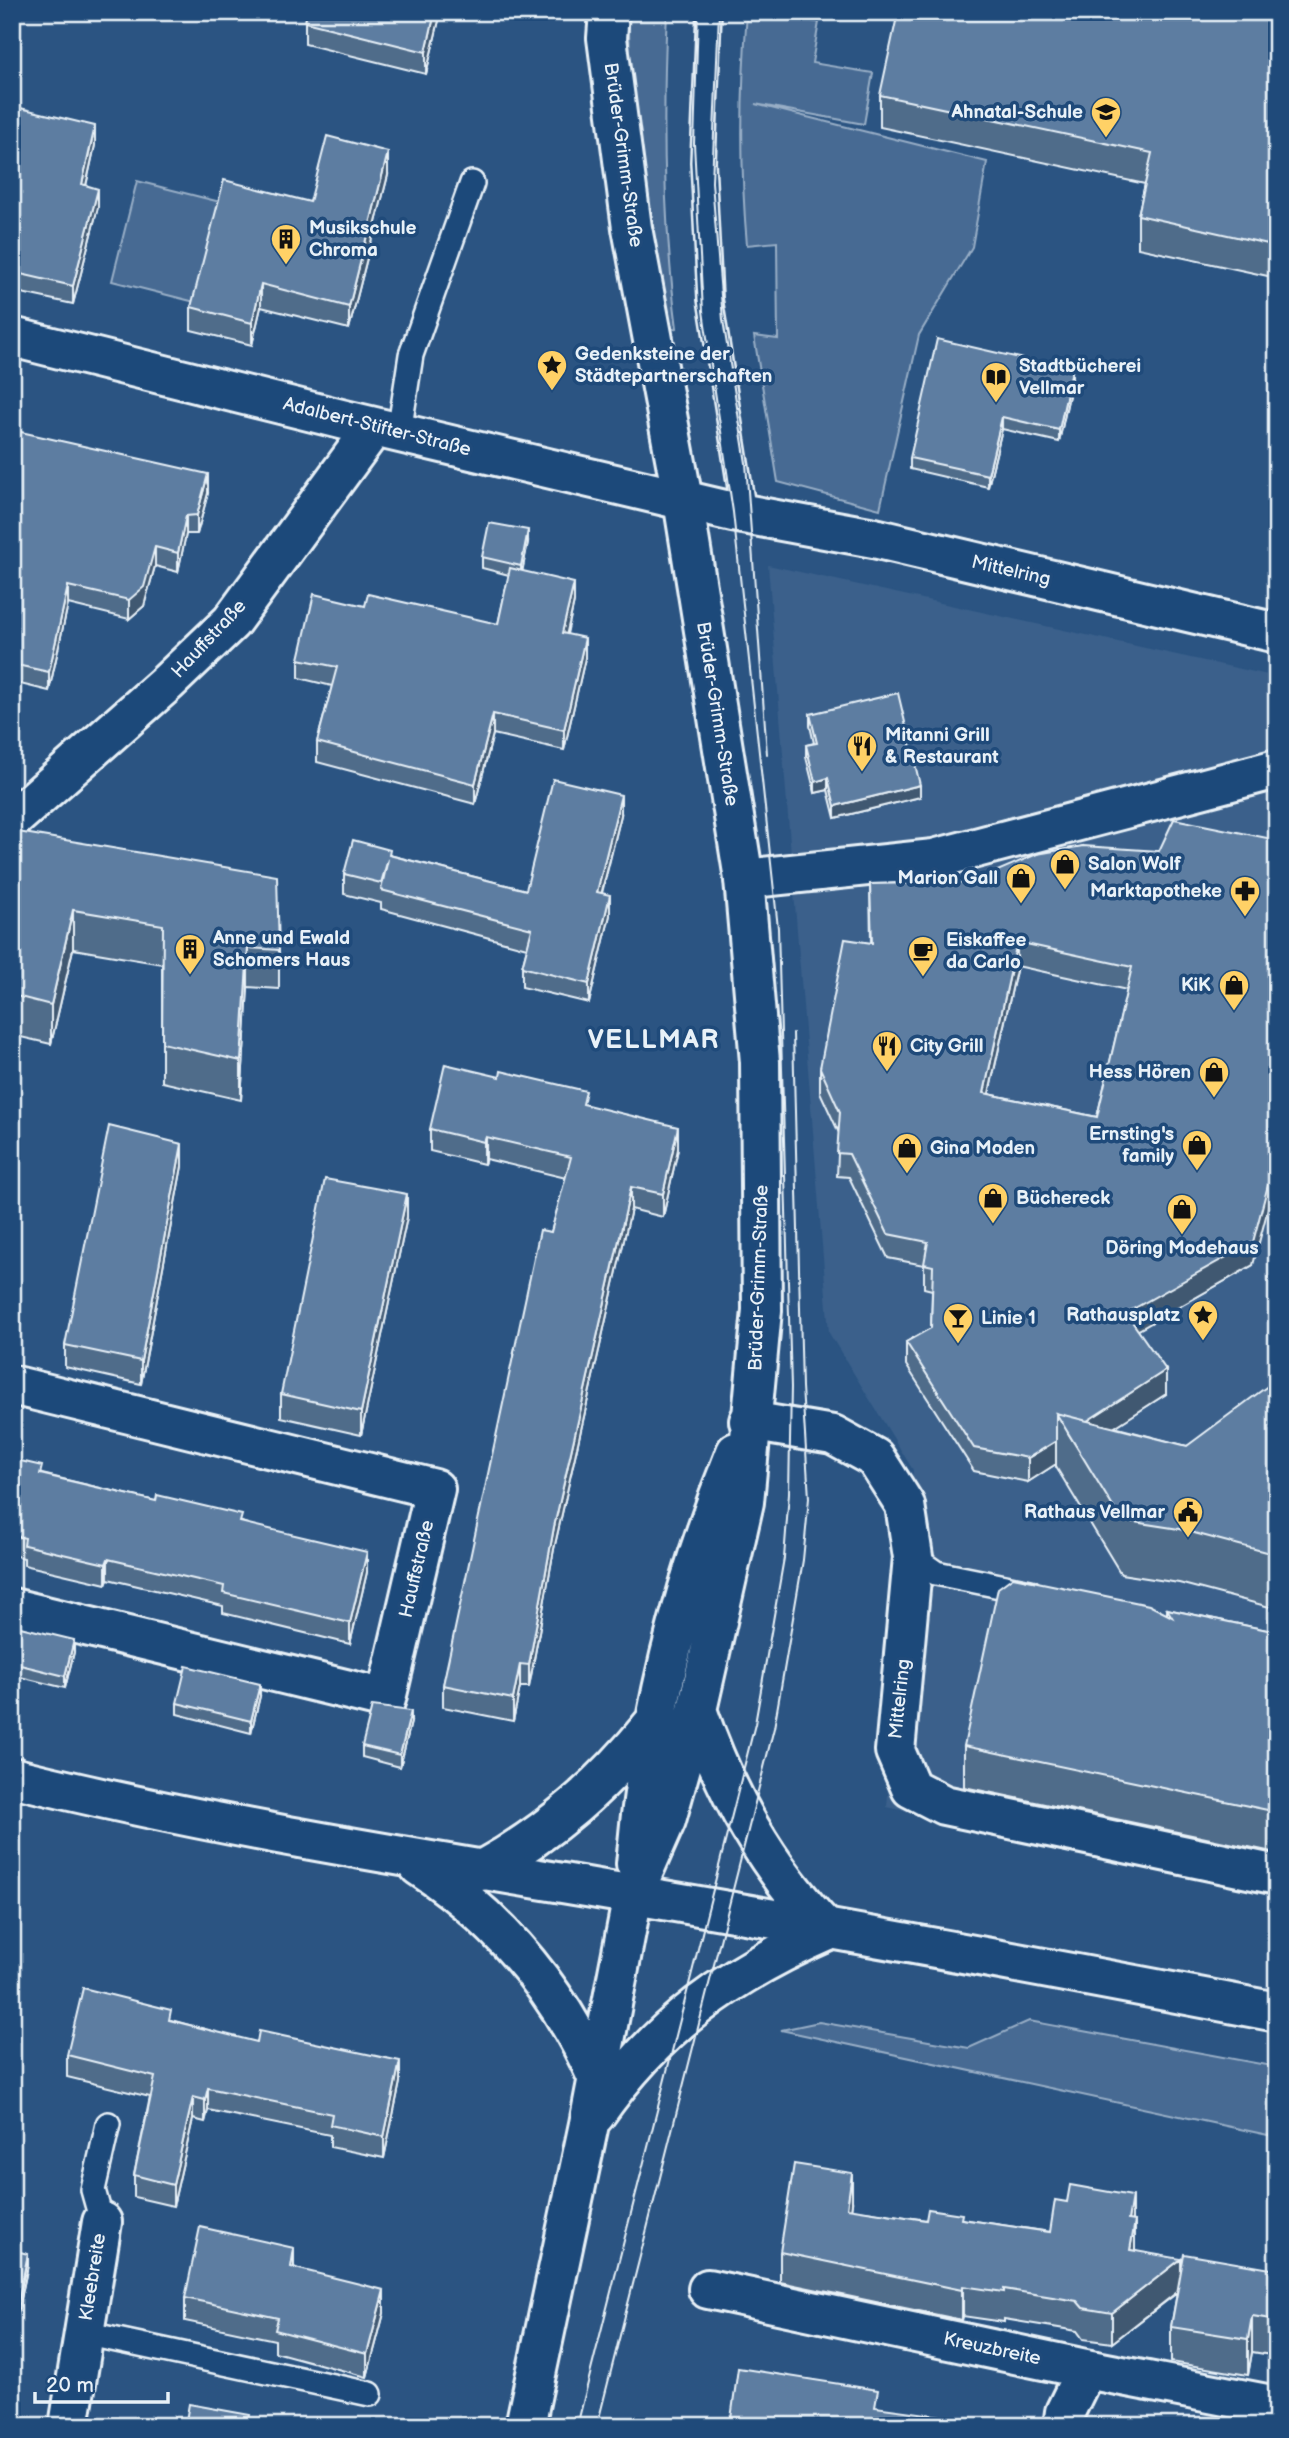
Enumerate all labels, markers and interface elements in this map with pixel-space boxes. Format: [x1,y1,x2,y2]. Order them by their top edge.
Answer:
street label: Brüder-Grimm-Straße [599,61,647,249]
school or university icon: Ahnatal-Schule [1089,95,1123,139]
place label: Ahnatal-Schule [950,101,1083,124]
place label: Musikschule Chroma [309,217,416,262]
building icon: Musikschule Chroma [269,222,303,266]
place label: Gedenksteine der Städtepartnerschaften [575,343,772,388]
place icon: Gedenksteine der Städtepartnerschaften [535,348,569,392]
place label: Stadtbücherei Vellmar [1019,355,1141,400]
library icon: Stadtbücherei Vellmar [979,360,1013,404]
street label: Adalbert-Stifter-Straße [281,393,473,461]
street label: Mittelring [969,551,1053,591]
street label: Hauffstraße [167,595,251,683]
street label: Brüder-Grimm-Straße [691,620,743,808]
place label: Mitanni Grill & Restaurant [885,724,999,769]
restaurant icon: Mitanni Grill & Restaurant [845,729,879,773]
shop icon: Salon Wolf [1048,847,1082,891]
place label: Salon Wolf [1088,853,1182,876]
shop icon: Marion Gall [1004,861,1038,905]
place label: Marion Gall [898,867,998,890]
pharmacy icon: Marktapotheke [1228,874,1262,918]
place label: Marktapotheke [1090,880,1222,903]
place label: Anne und Ewald Schomers Haus [212,927,350,972]
place label: Eiskaffee da Carlo [946,929,1027,974]
building icon: Anne und Ewald Schomers Haus [173,932,207,976]
cafe icon: Eiskaffee da Carlo [906,934,940,978]
shop icon: KiK [1217,968,1251,1012]
place label: KiK [1181,974,1211,997]
district label: VELLMAR [588,1025,720,1056]
restaurant icon: City Grill [870,1029,904,1073]
place label: City Grill [910,1035,984,1058]
shop icon: Hess Hören [1197,1055,1231,1099]
place label: Hess Hören [1089,1061,1191,1084]
place label: Ernsting's family [1089,1123,1174,1168]
shop icon: Ernsting's family [1180,1128,1214,1172]
shop icon: Gina Moden [890,1131,924,1175]
place label: Gina Moden [930,1137,1035,1160]
shop icon: Büchereck [976,1181,1010,1225]
street label: Brüder-Grimm-Straße [744,1184,774,1372]
place label: Büchereck [1016,1187,1110,1210]
shop icon: Döring Modehaus [1165,1192,1199,1236]
place label: Döring Modehaus [1105,1237,1259,1260]
place icon: Rathausplatz [1186,1298,1220,1342]
bar icon: Linie 1 [941,1301,975,1345]
place label: Rathausplatz [1066,1304,1181,1327]
place label: Linie 1 [981,1307,1036,1330]
public building icon: Rathaus Vellmar [1171,1495,1205,1539]
place label: Rathaus Vellmar [1024,1501,1165,1524]
street label: Hauffstraße [395,1518,439,1620]
street label: Mittelring [884,1658,916,1740]
street label: Kleebreite [75,2232,111,2322]
street label: Kreuzbreite [941,2327,1043,2371]
scale bar [35,2361,168,2405]
text: 20 m [46,2373,94,2398]

